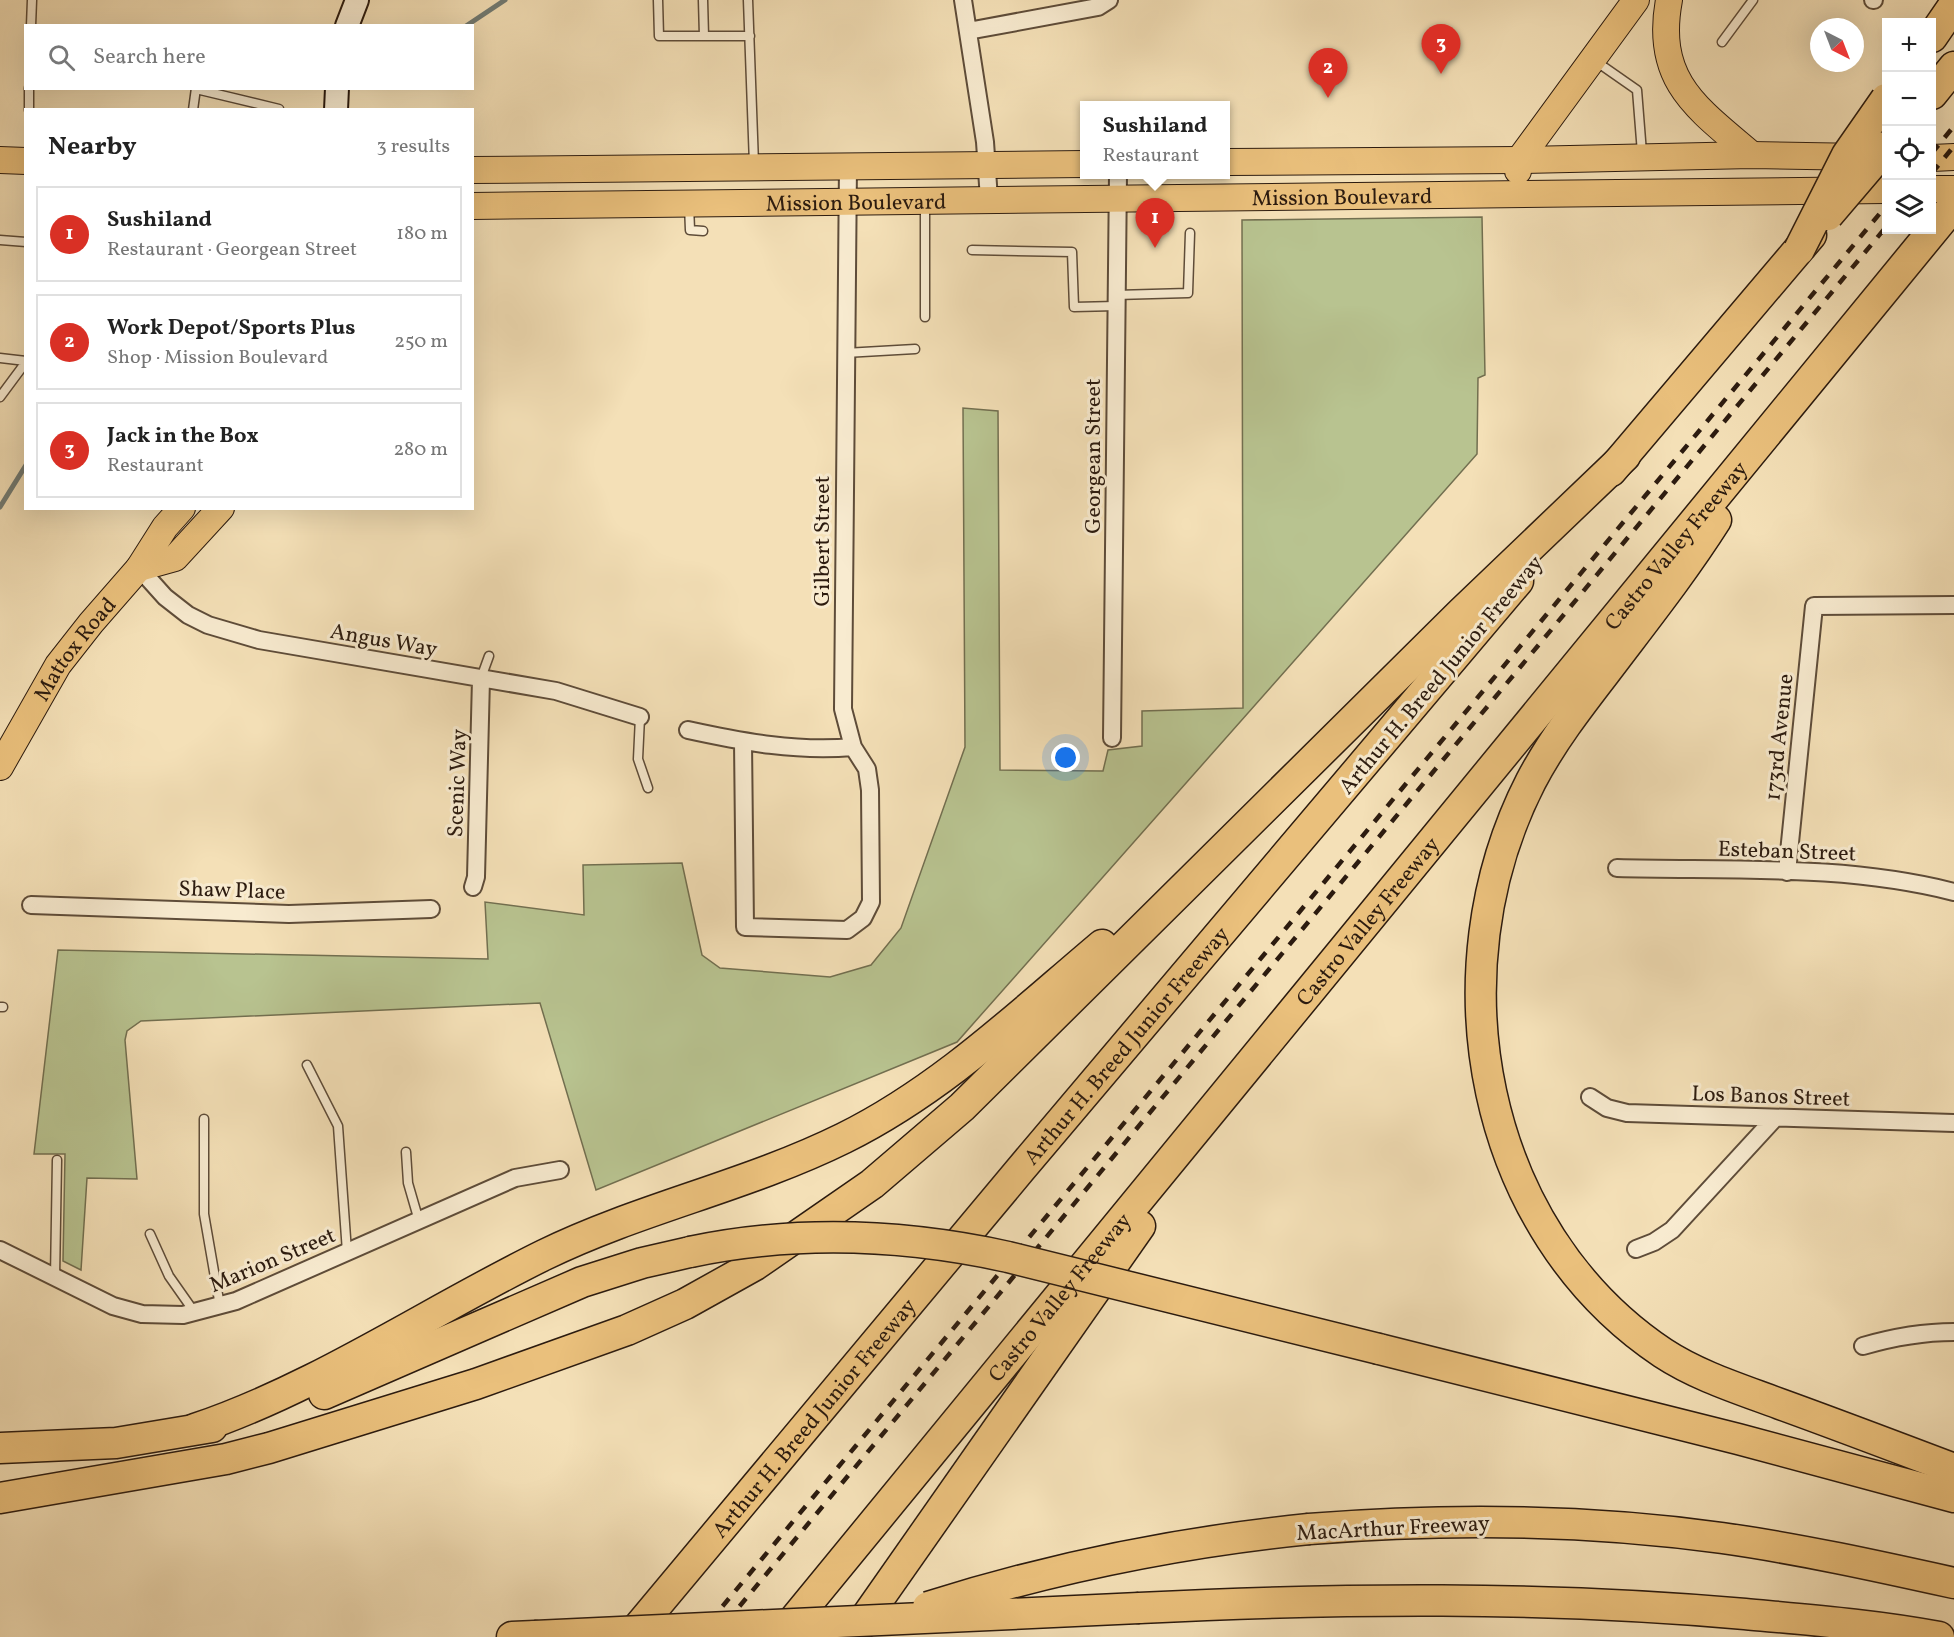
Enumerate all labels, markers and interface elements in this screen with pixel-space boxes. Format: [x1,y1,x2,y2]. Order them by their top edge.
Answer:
north arrow [1810,18,1864,72]
map controls [1882,18,1936,234]
button: + [1882,18,1936,72]
search box [24,24,474,90]
pin: 3 [1422,25,1460,74]
icon: search [45,41,78,74]
text: Search here [93,42,206,73]
pin: 2 [1308,48,1348,98]
button: − [1882,72,1936,126]
popup [1080,101,1230,179]
text: Sushiland [1102,111,1208,142]
button: locate [1882,126,1936,180]
text: Nearby [48,129,137,165]
text: 3 results [376,133,450,161]
text: Restaurant [1102,142,1199,170]
button: layers [1882,180,1936,234]
street label: Mission Boulevard [1251,182,1433,215]
street label: Mission Boulevard [765,188,947,221]
pin: 1 [1136,198,1174,248]
text: Sushiland [107,205,212,236]
text: 1 [65,220,74,248]
text: 180 m [396,220,448,248]
text: Restaurant · Georgean Street [107,236,357,264]
text: Work Depot/Sports Plus [107,313,355,344]
text: 2 [64,328,75,356]
text: 250 m [394,328,448,356]
text: Shop · Mission Boulevard [107,344,328,372]
street label: Georgean Street [1079,378,1110,534]
text: Jack in the Box [107,421,259,452]
text: 3 [64,436,75,464]
text: 280 m [393,436,448,464]
text: Restaurant [107,452,204,480]
street label: Castro Valley Freeway [1598,455,1756,638]
street label: Gilbert Street [808,475,839,606]
street label: Arthur H. Breed Junior Freeway [1332,549,1551,802]
street label: Mattox Road [27,591,125,708]
street label: Angus Way [328,617,440,666]
street label: 173rd Avenue [1758,672,1803,802]
street label: Scenic Way [441,728,476,838]
your location [1051,743,1080,772]
street label: Castro Valley Freeway [1290,831,1448,1014]
street label: Esteban Street [1717,835,1857,870]
street label: Shaw Place [178,874,286,909]
street label: Arthur H. Breed Junior Freeway [1018,921,1238,1173]
street label: Los Banos Street [1691,1079,1851,1116]
street label: Castro Valley Freeway [982,1207,1140,1390]
street label: Marion Street [205,1221,341,1302]
street label: Arthur H. Breed Junior Freeway [706,1292,925,1546]
street label: MacArthur Freeway [1296,1509,1491,1550]

